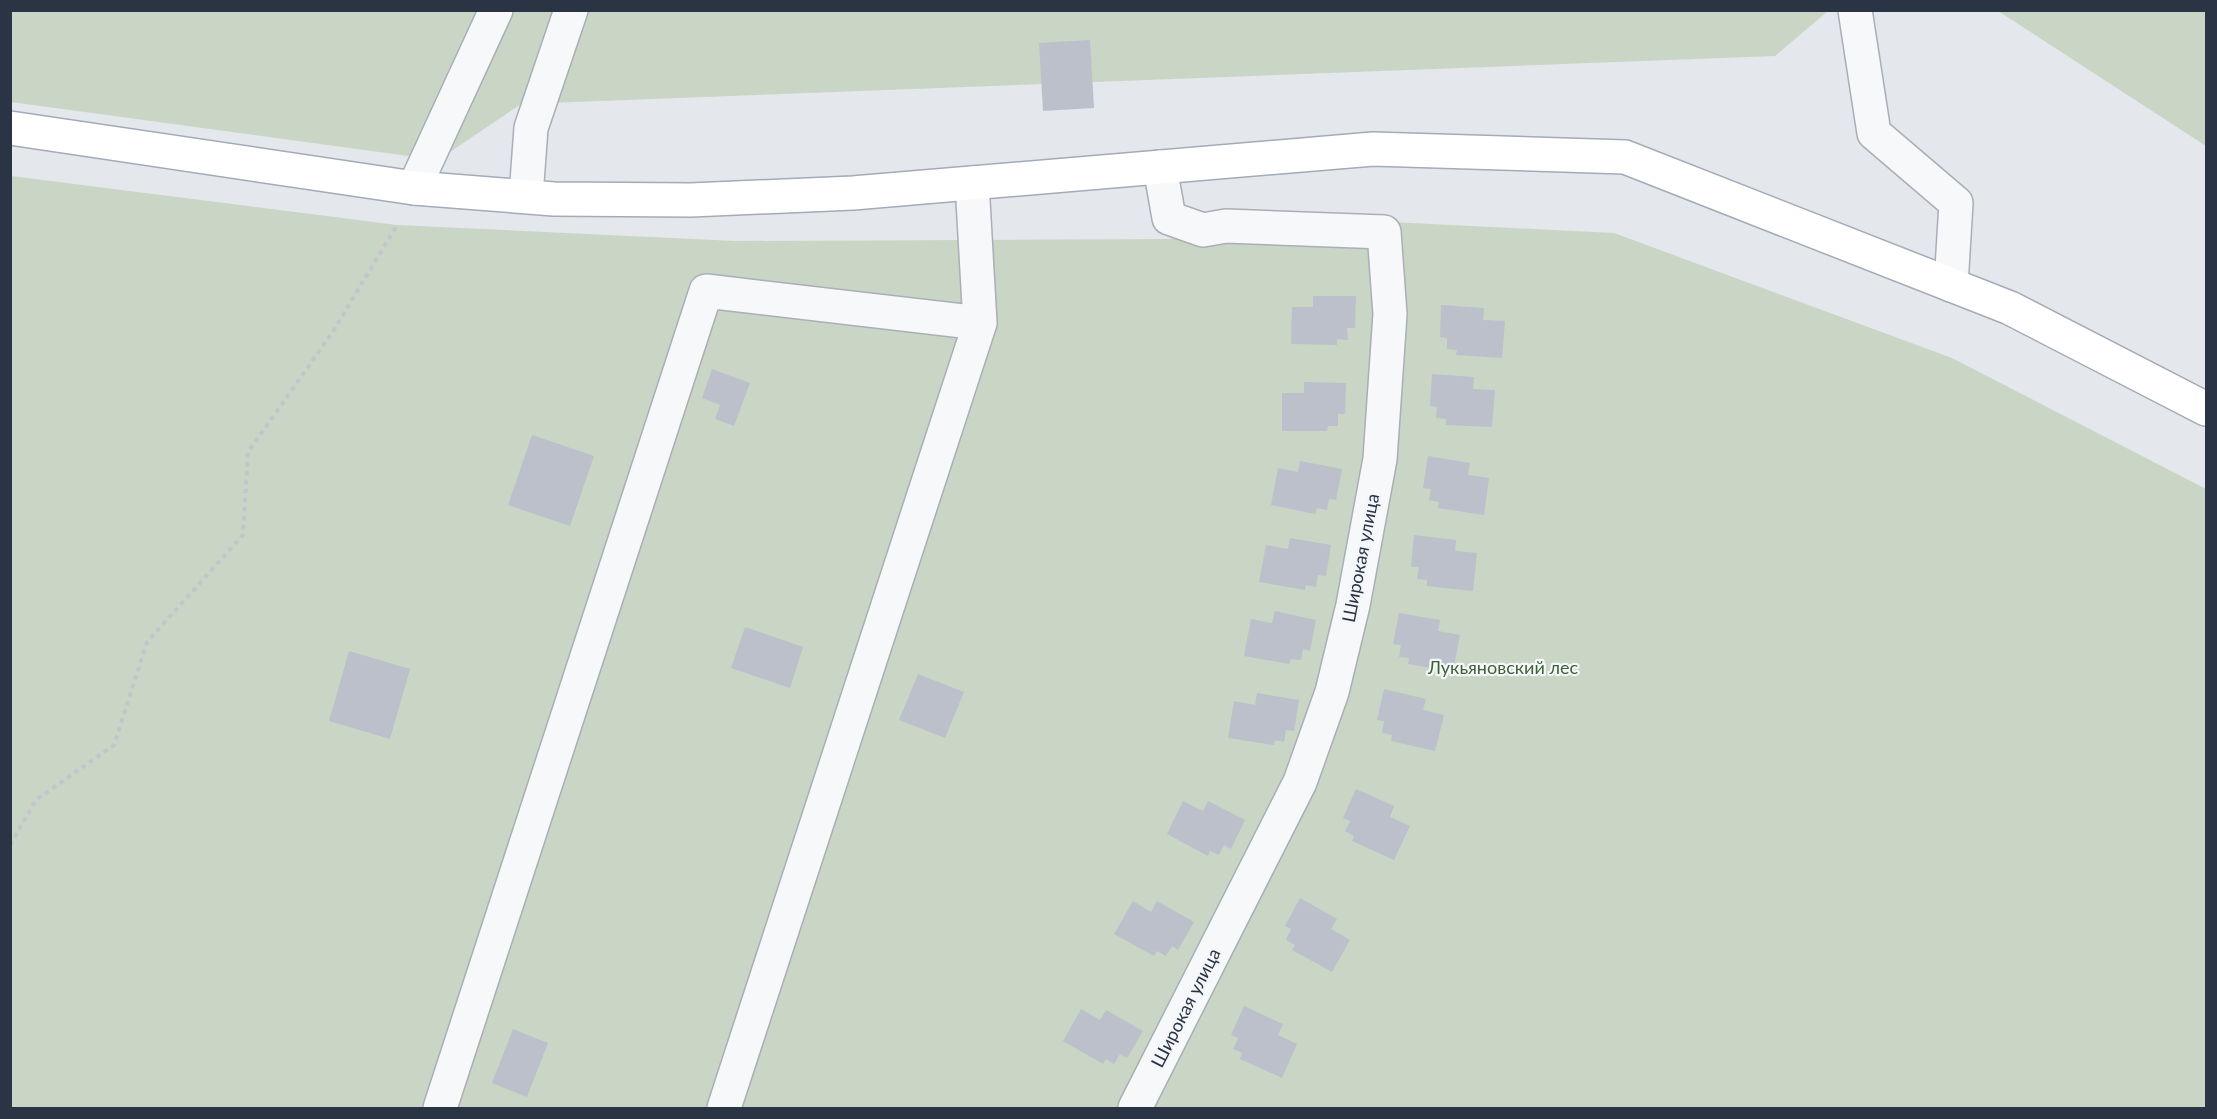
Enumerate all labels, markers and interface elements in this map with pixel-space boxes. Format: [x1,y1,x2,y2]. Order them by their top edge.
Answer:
street label: Широкая улица [1337,492,1383,624]
park label: Лукьяновский лес [1427,656,1578,678]
street label: Широкая улица [1146,944,1225,1071]

